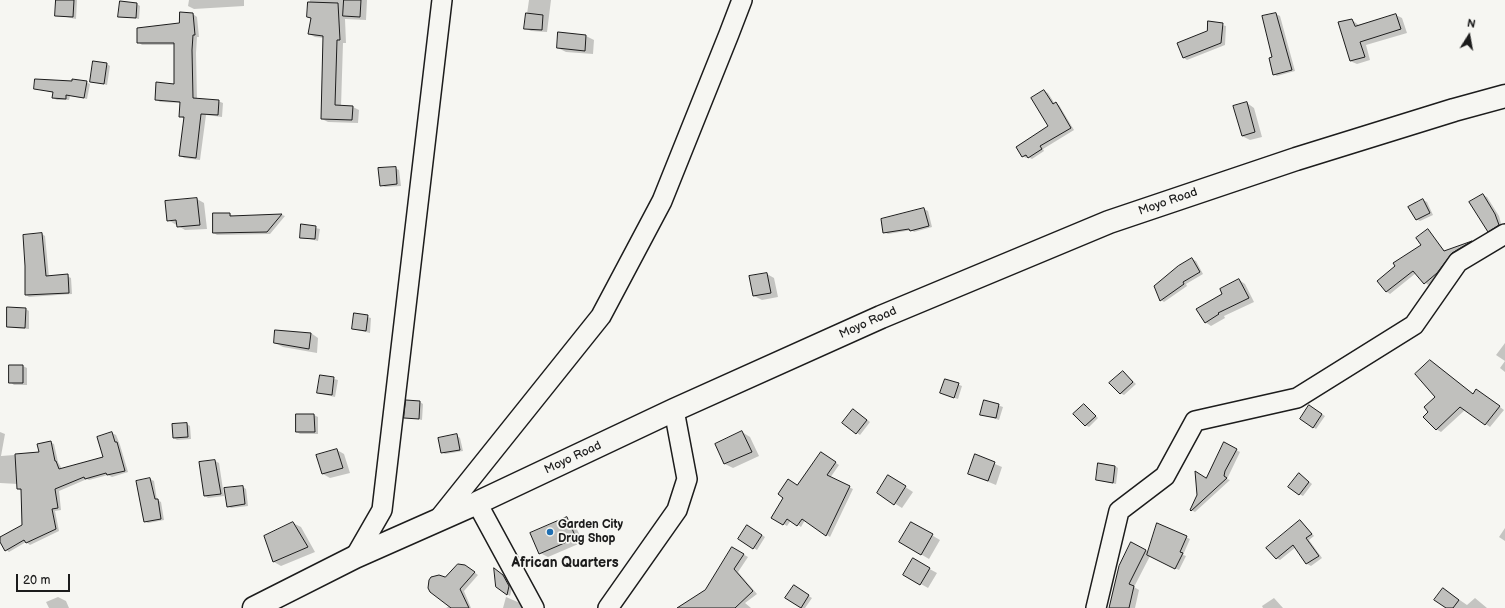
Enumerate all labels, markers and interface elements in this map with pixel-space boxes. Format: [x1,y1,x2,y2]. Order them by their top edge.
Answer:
north arrow [1449,16,1489,56]
text: N [1466,17,1477,31]
street label: Moyo Road [1137,185,1199,219]
street label: Moyo Road [837,304,899,342]
street label: Moyo Road [542,439,604,477]
place label: Garden City Drug Shop [558,518,623,546]
marker: Garden City Drug Shop [545,527,555,537]
district label: African Quarters [511,555,619,571]
scale bar [18,566,72,592]
text: 20 m [23,573,50,588]

